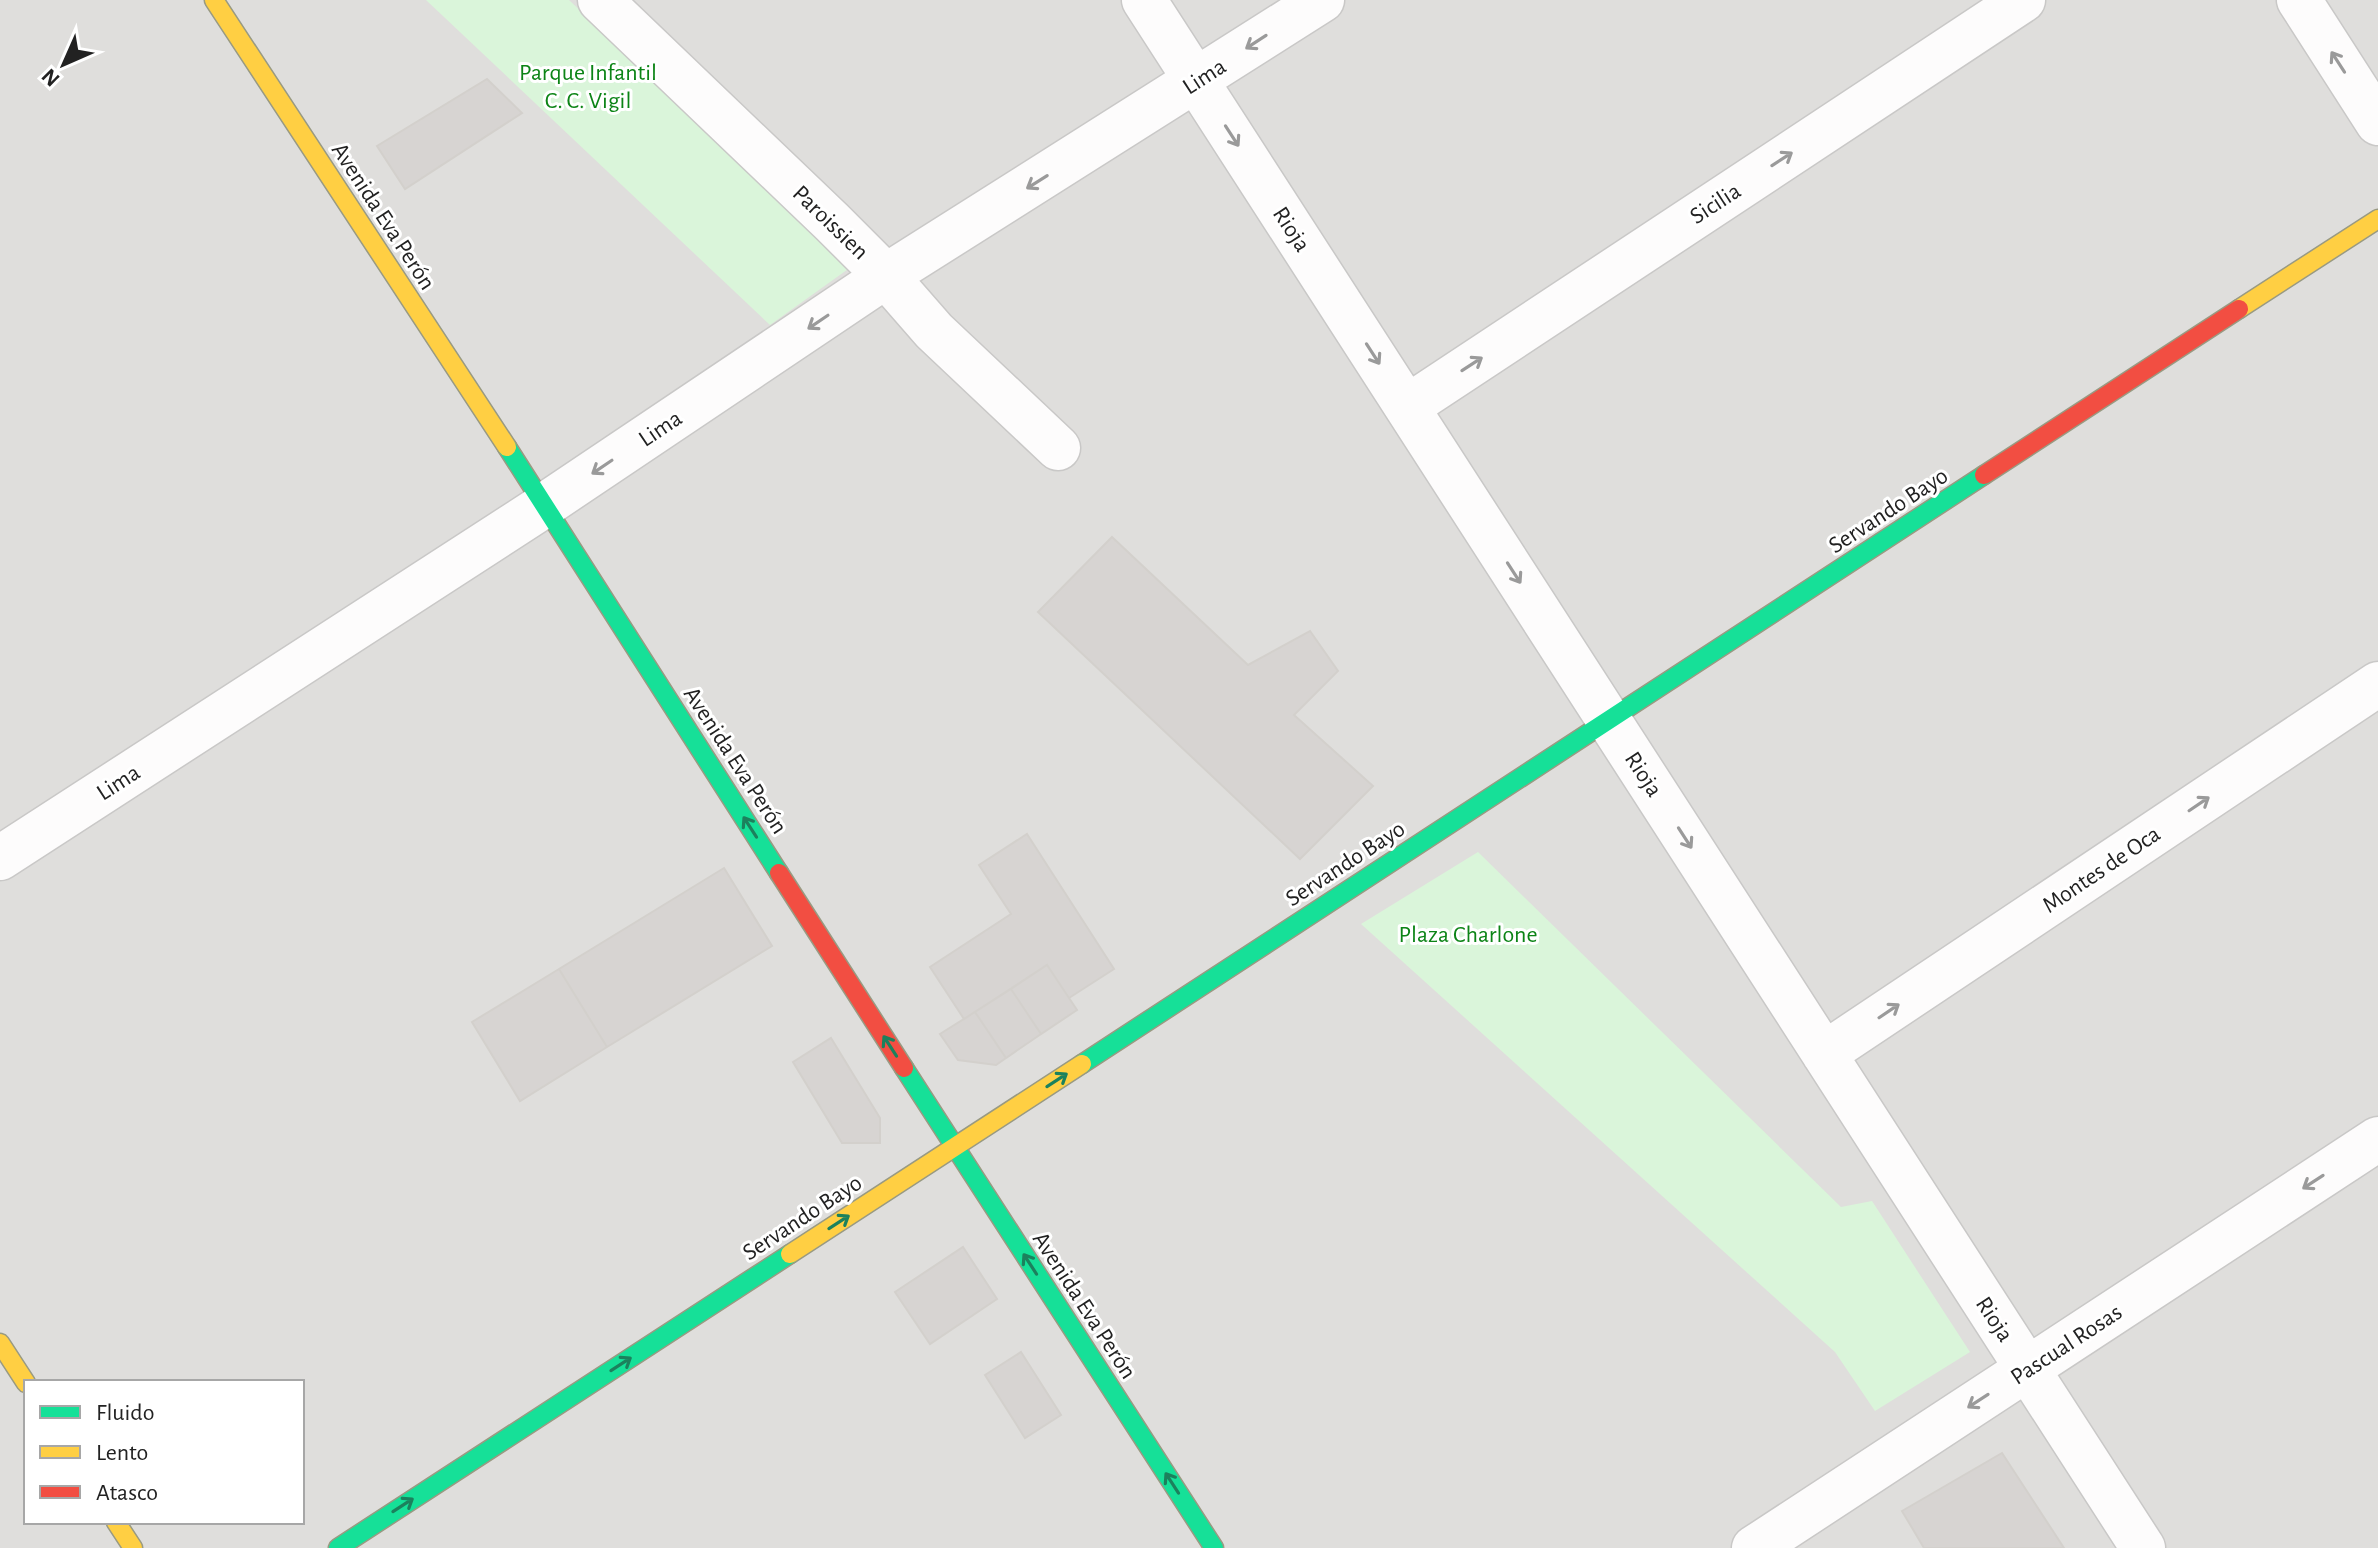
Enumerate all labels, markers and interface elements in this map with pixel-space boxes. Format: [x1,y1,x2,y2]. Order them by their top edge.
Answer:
north arrow [24,24,104,104]
one-way arrow [1246,34,1268,51]
one-way arrow [2330,51,2347,73]
street label: Lima [1179,54,1230,99]
park label: Parque Infantil C. C. Vigil [519,61,657,113]
text: N [37,64,64,91]
one-way arrow [1224,124,1240,147]
street label: Avenida Eva Perón [327,139,439,294]
one-way arrow [1771,150,1793,167]
one-way arrow [1026,174,1049,190]
street label: Sicilia [1686,179,1745,229]
street label: Paroissien [788,181,873,264]
street label: Rioja [1268,203,1314,256]
one-way arrow [807,314,830,330]
one-way arrow [1365,343,1382,365]
one-way arrow [1460,356,1483,372]
street label: Lima [635,406,686,452]
one-way arrow [591,459,614,475]
street label: Servando Bayo [1825,464,1952,558]
one-way arrow [1507,561,1523,584]
street label: Avenida Eva Perón [679,683,791,838]
street label: Rioja [1620,748,1666,801]
street label: Lima [93,760,144,805]
one-way arrow [2187,796,2209,812]
one-way arrow [741,816,758,838]
street label: Servando Bayo [1282,817,1409,911]
street label: Montes de Oca [2038,822,2165,918]
one-way arrow [1677,827,1694,849]
park label: Plaza Charlone [1399,923,1537,947]
one-way arrow [1878,1002,1900,1019]
one-way arrow [881,1035,898,1057]
one-way arrow [1045,1071,1068,1087]
street label: Servando Bayo [739,1171,866,1265]
one-way arrow [2302,1173,2324,1190]
one-way arrow [827,1213,850,1229]
street label: Avenida Eva Perón [1028,1228,1140,1383]
one-way arrow [1022,1254,1039,1276]
street label: Rioja [1971,1293,2017,1346]
street label: Pascual Rosas [2007,1300,2126,1390]
one-way arrow [609,1355,632,1371]
legend [24,1380,304,1524]
one-way arrow [1968,1393,1990,1409]
text: Fluido [96,1401,155,1425]
text: Lento [96,1441,148,1465]
one-way arrow [1163,1472,1180,1494]
text: Atasco [96,1481,158,1505]
one-way arrow [392,1497,414,1514]

